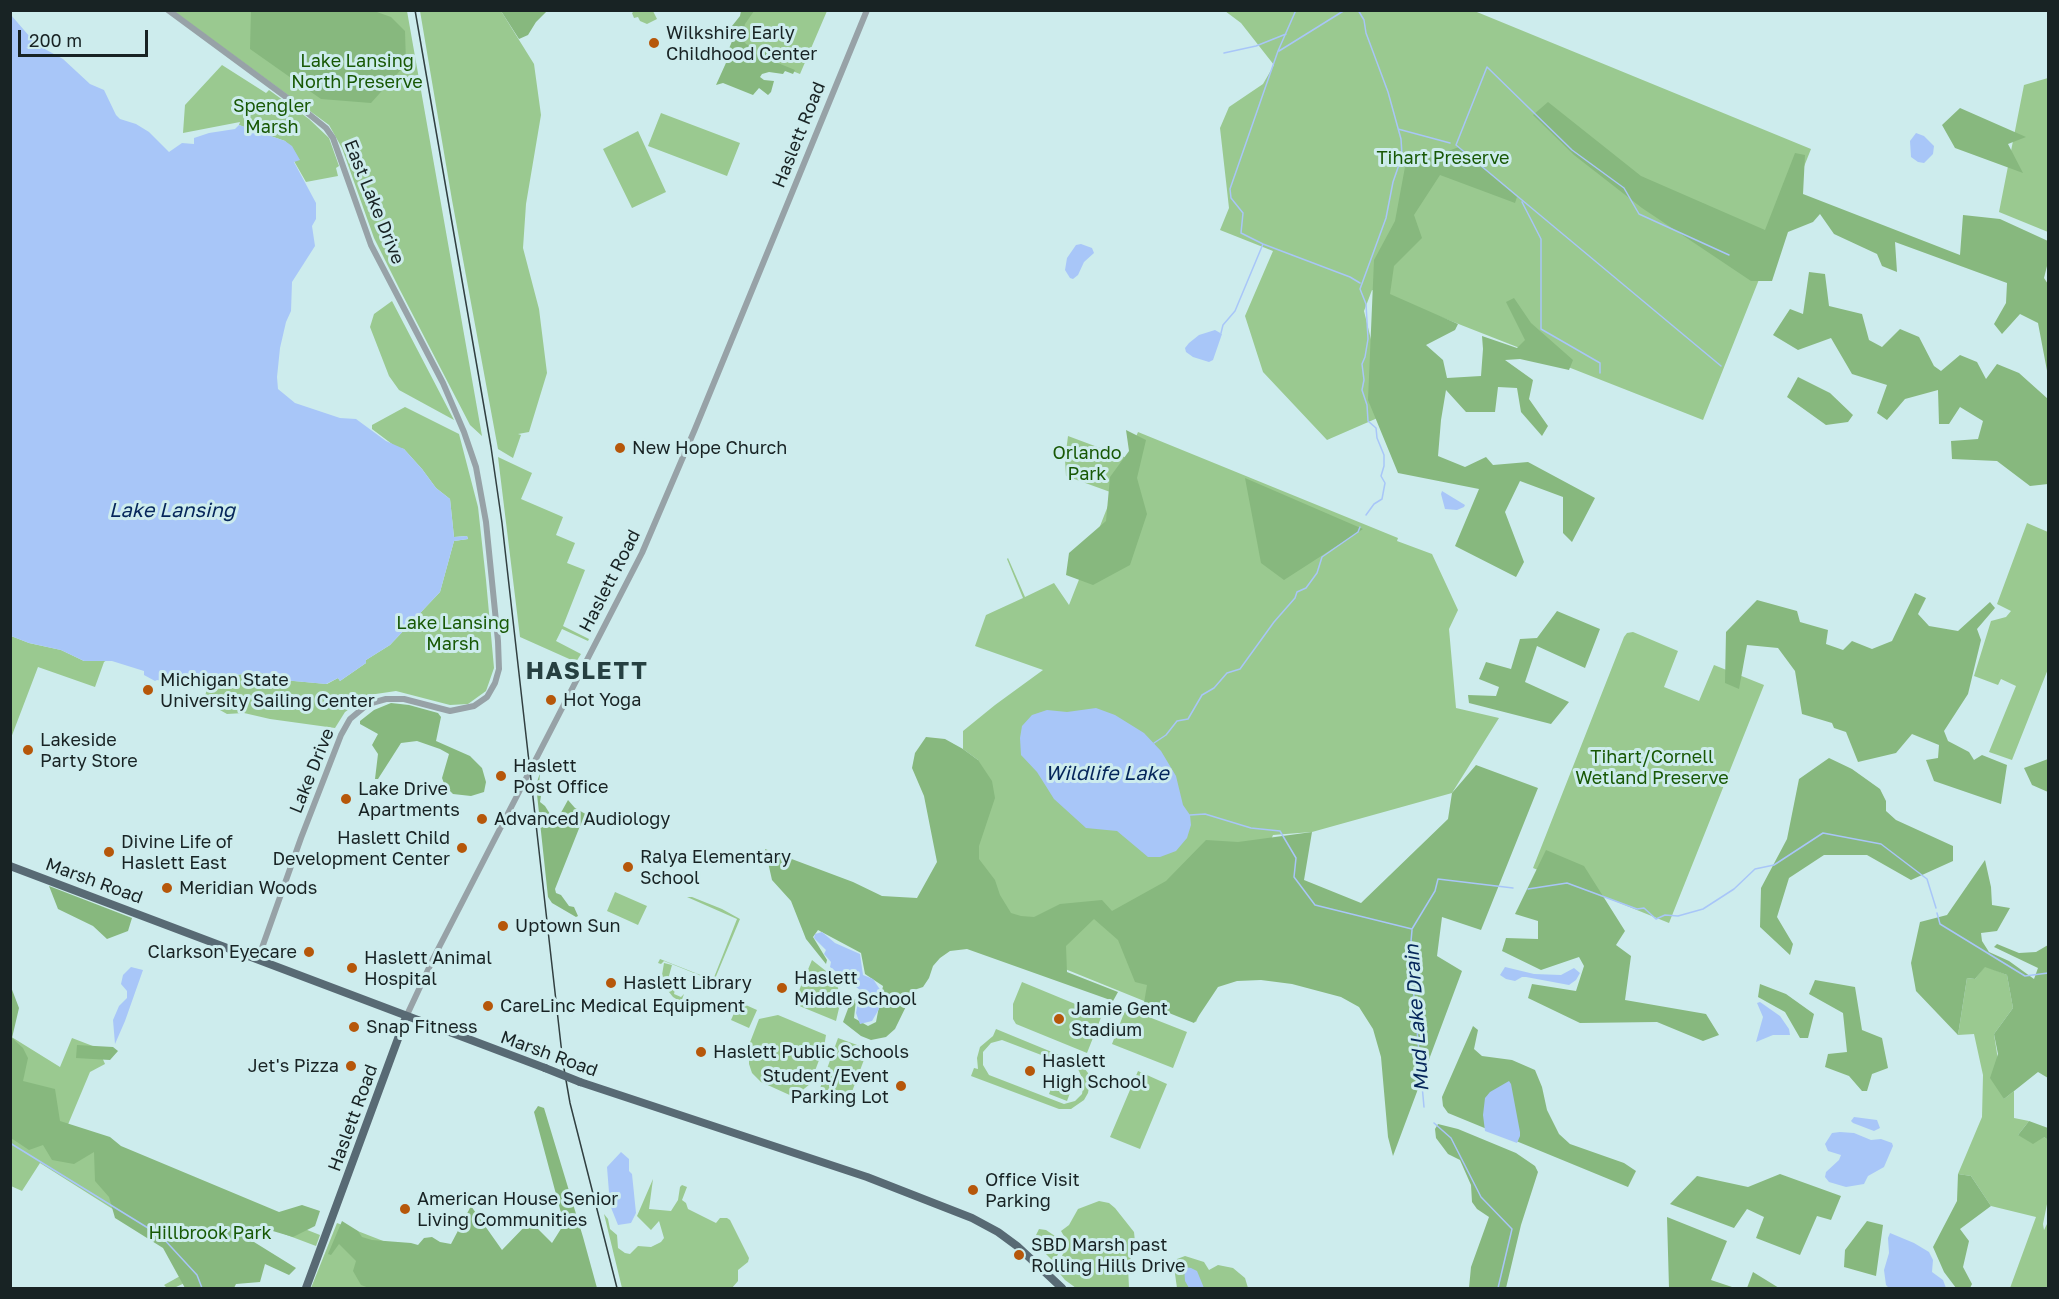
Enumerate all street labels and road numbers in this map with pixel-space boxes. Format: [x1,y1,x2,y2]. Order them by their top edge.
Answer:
street label: Haslett Road [768,79,830,191]
street label: East Lake Drive [339,137,409,267]
street label: Haslett Road [575,526,645,636]
street label: Lake Drive [285,725,339,817]
street label: Marsh Road [42,853,146,909]
street label: Marsh Road [497,1026,601,1082]
street label: Haslett Road [324,1062,382,1174]

